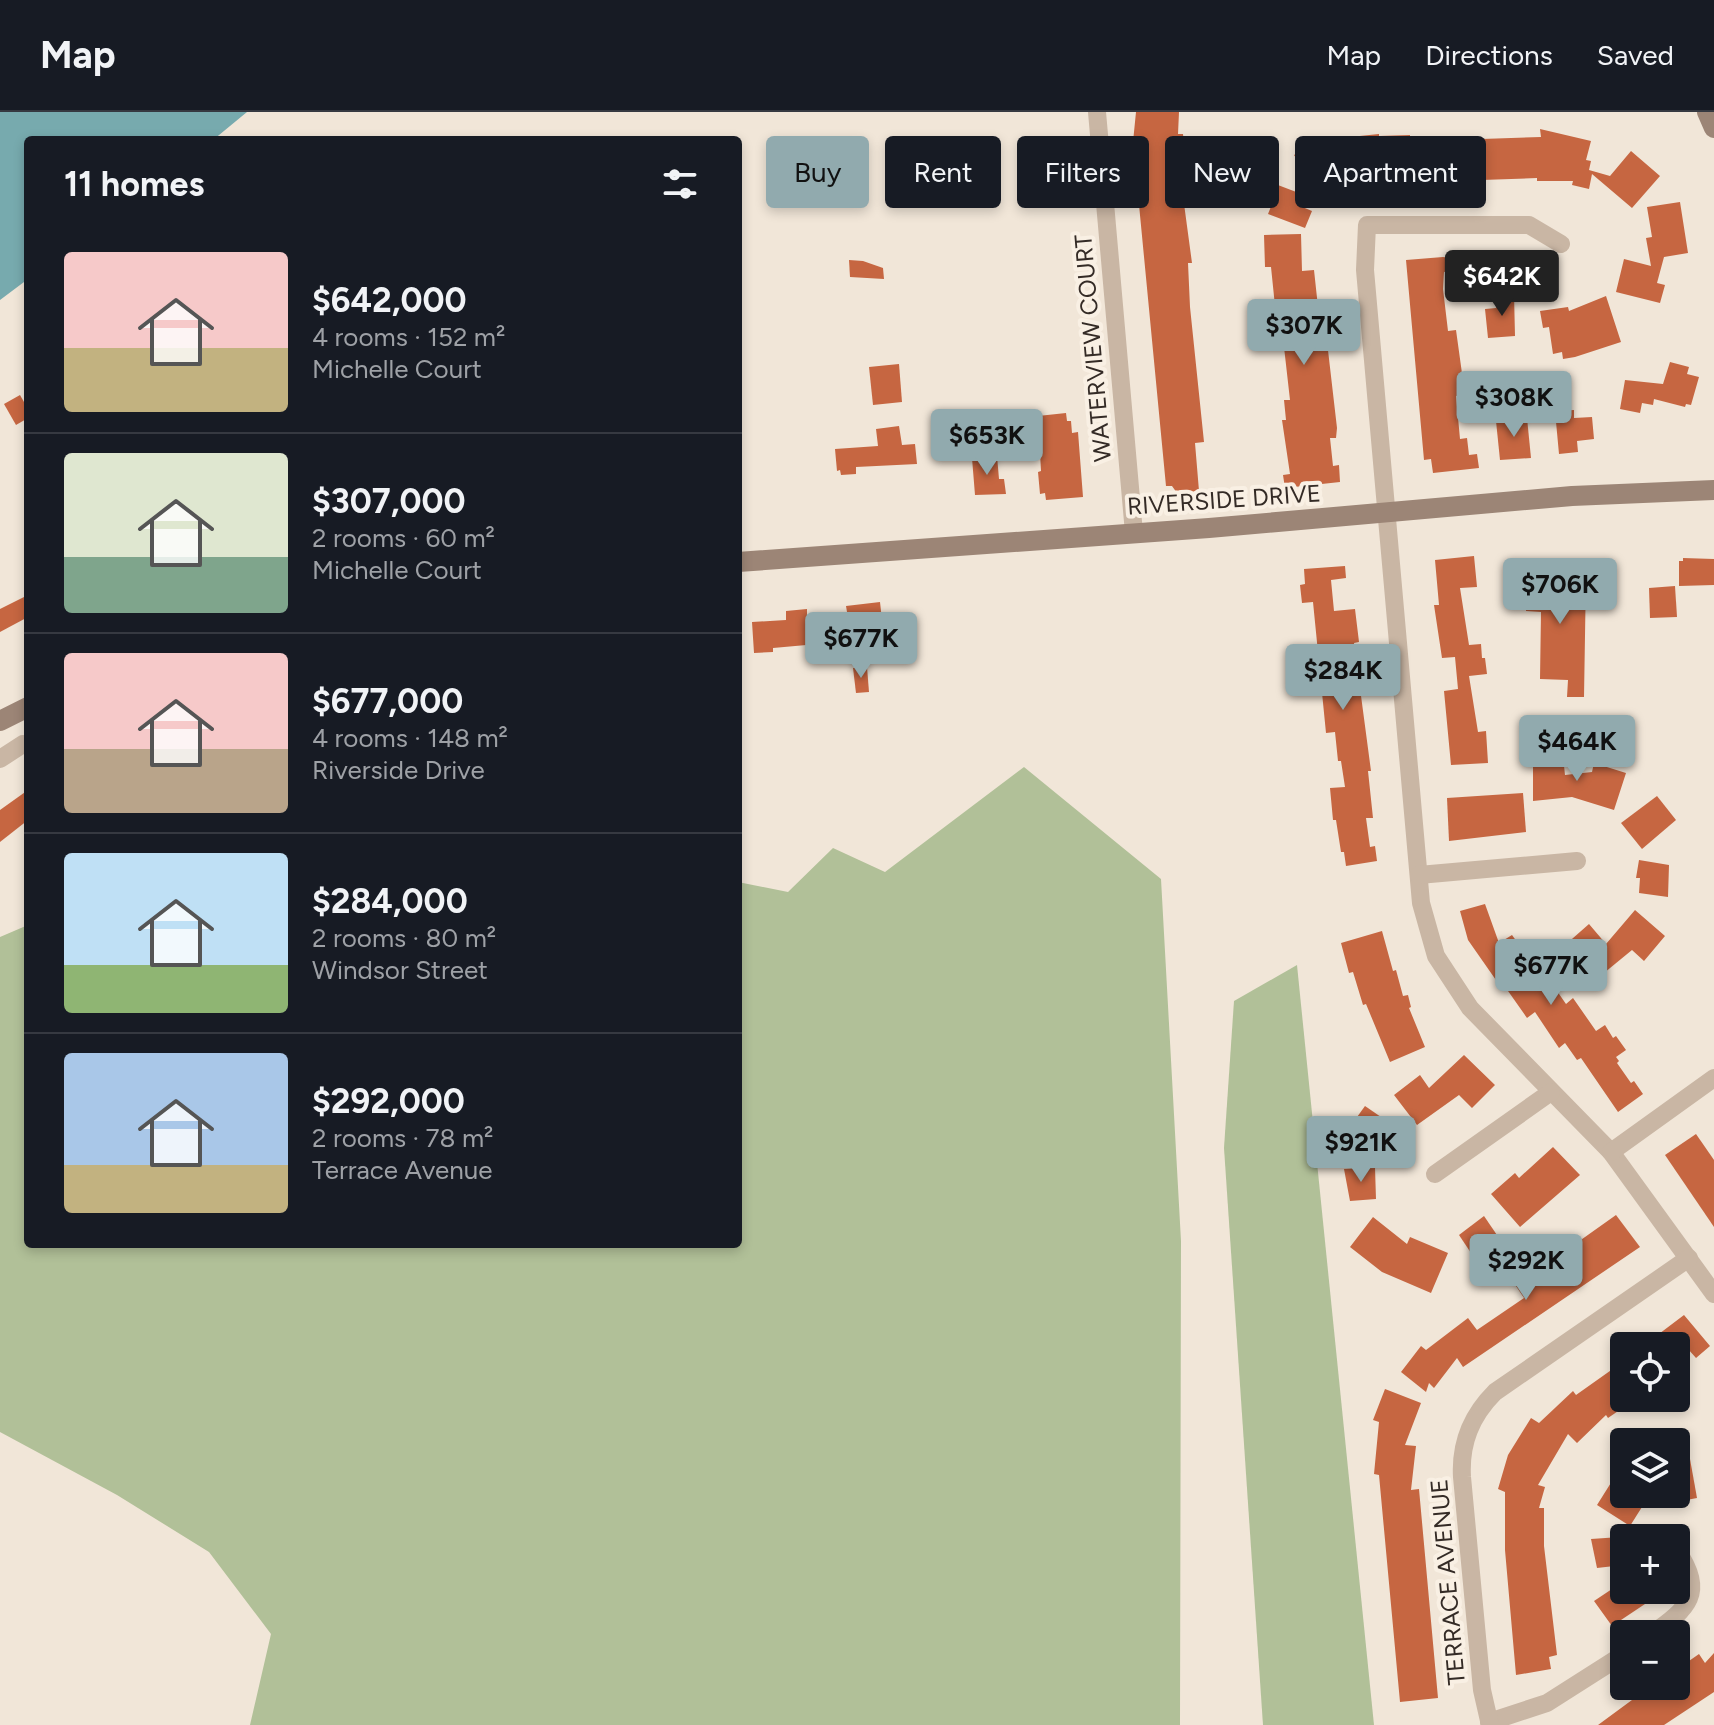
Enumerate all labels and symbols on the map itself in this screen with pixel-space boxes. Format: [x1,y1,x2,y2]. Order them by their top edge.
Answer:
street label: WATERVIEW COURT [1068,233,1117,463]
pin: $642K [1446,250,1558,318]
pin: $307K [1248,299,1360,367]
pin: $308K [1458,371,1570,439]
pin: $653K [931,409,1043,477]
street label: RIVERSIDE DRIVE [1126,478,1322,521]
pin: $706K [1504,558,1616,626]
pin: $677K [805,612,917,680]
pin: $284K [1287,644,1399,712]
pin: $464K [1521,715,1633,783]
pin: $677K [1495,939,1607,1007]
pin: $921K [1305,1116,1417,1184]
pin: $292K [1470,1234,1582,1302]
street label: TERRACE AVENUE [1424,1478,1471,1686]

